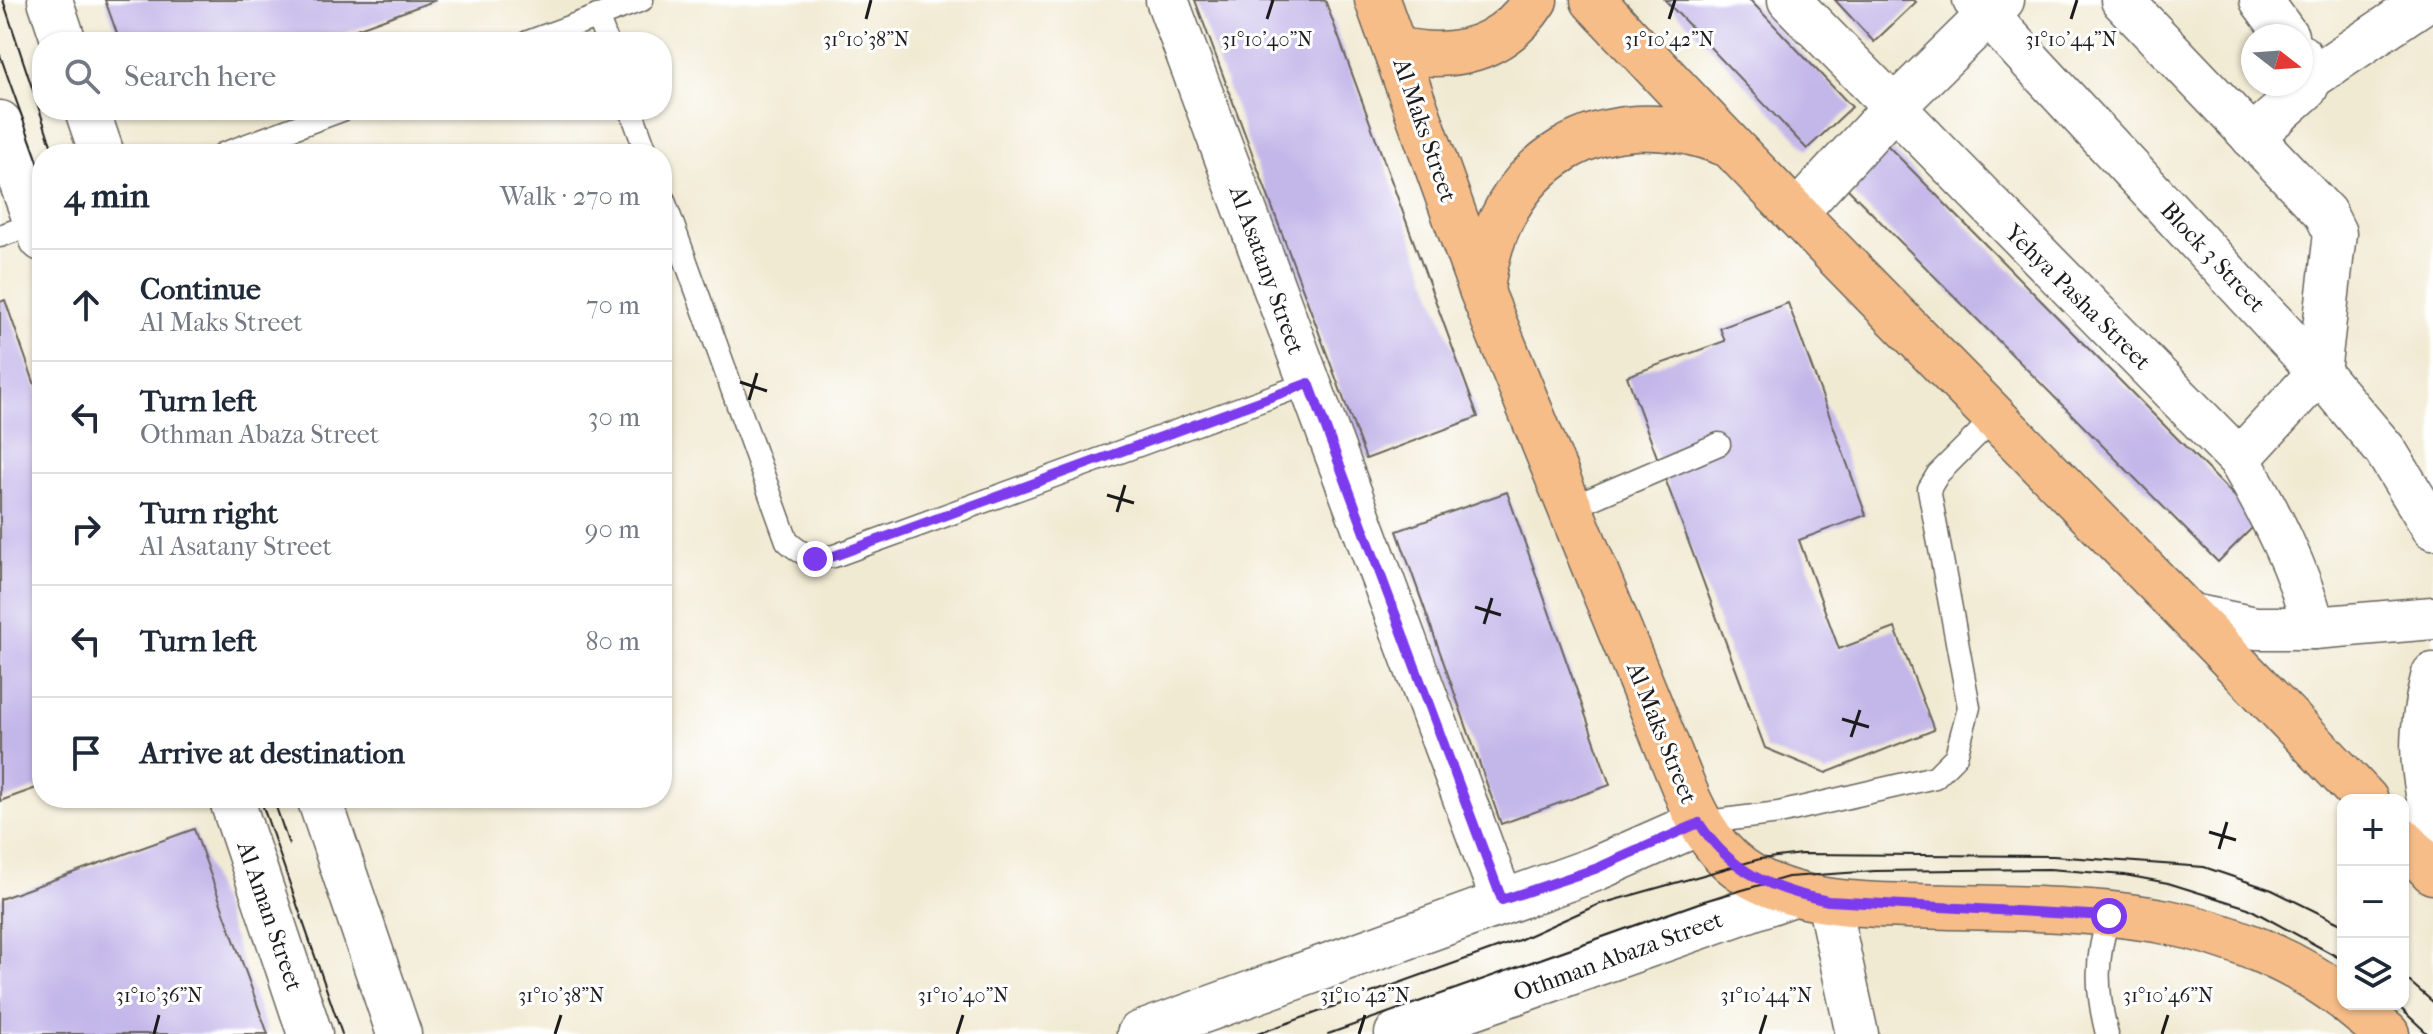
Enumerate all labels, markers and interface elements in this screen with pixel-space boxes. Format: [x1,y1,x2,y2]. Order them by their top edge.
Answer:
north arrow [2241,24,2313,96]
text: 31°10'38"N [823,28,909,51]
text: 31°10'40"N [1222,28,1312,51]
text: 31°10'42"N [1624,28,1714,51]
text: 31°10'44"N [2025,28,2117,51]
search box [32,32,672,120]
icon: search [60,54,104,98]
street label: Al Maks Street [1387,54,1463,206]
text: Search here [124,59,276,94]
text: 4 min [64,176,149,216]
text: Walk · 270 m [500,181,640,212]
street label: Al Asatany Street [1223,181,1311,358]
street label: Block 3 Street [2155,196,2271,318]
street label: Yehya Pasha Street [1999,218,2157,376]
text: Continue [140,272,261,307]
icon: ahead [64,283,108,327]
text: 70 m [586,290,640,321]
text: Al Maks Street [140,307,303,338]
text: Turn left [140,384,257,419]
icon: left [64,395,108,439]
text: 30 m [588,402,640,433]
text: Othman Abaza Street [140,419,379,450]
text: Turn right [140,496,278,531]
icon: right [64,507,108,551]
text: 90 m [585,514,640,545]
text: Al Asatany Street [140,531,332,562]
route end [797,541,833,577]
icon: left [64,619,108,663]
text: Turn left [140,624,257,659]
text: 80 m [585,626,640,657]
street label: Al Maks Street [1621,657,1703,808]
icon: arrive [64,731,108,775]
text: Arrive at destination [140,736,405,771]
map controls [2337,794,2409,1010]
button: + [2337,794,2409,866]
street label: Al Aman Street [231,837,309,995]
button: − [2337,866,2409,938]
route start [2091,898,2127,934]
street label: Othman Abaza Street [1510,905,1727,1007]
button: layers [2337,938,2409,1010]
text: 31°10'36"N [116,984,202,1007]
text: 31°10'38"N [518,984,604,1007]
text: 31°10'40"N [918,984,1008,1007]
text: 31°10'42"N [1320,984,1410,1007]
text: 31°10'44"N [1720,984,1812,1007]
text: 31°10'46"N [2123,984,2213,1007]

